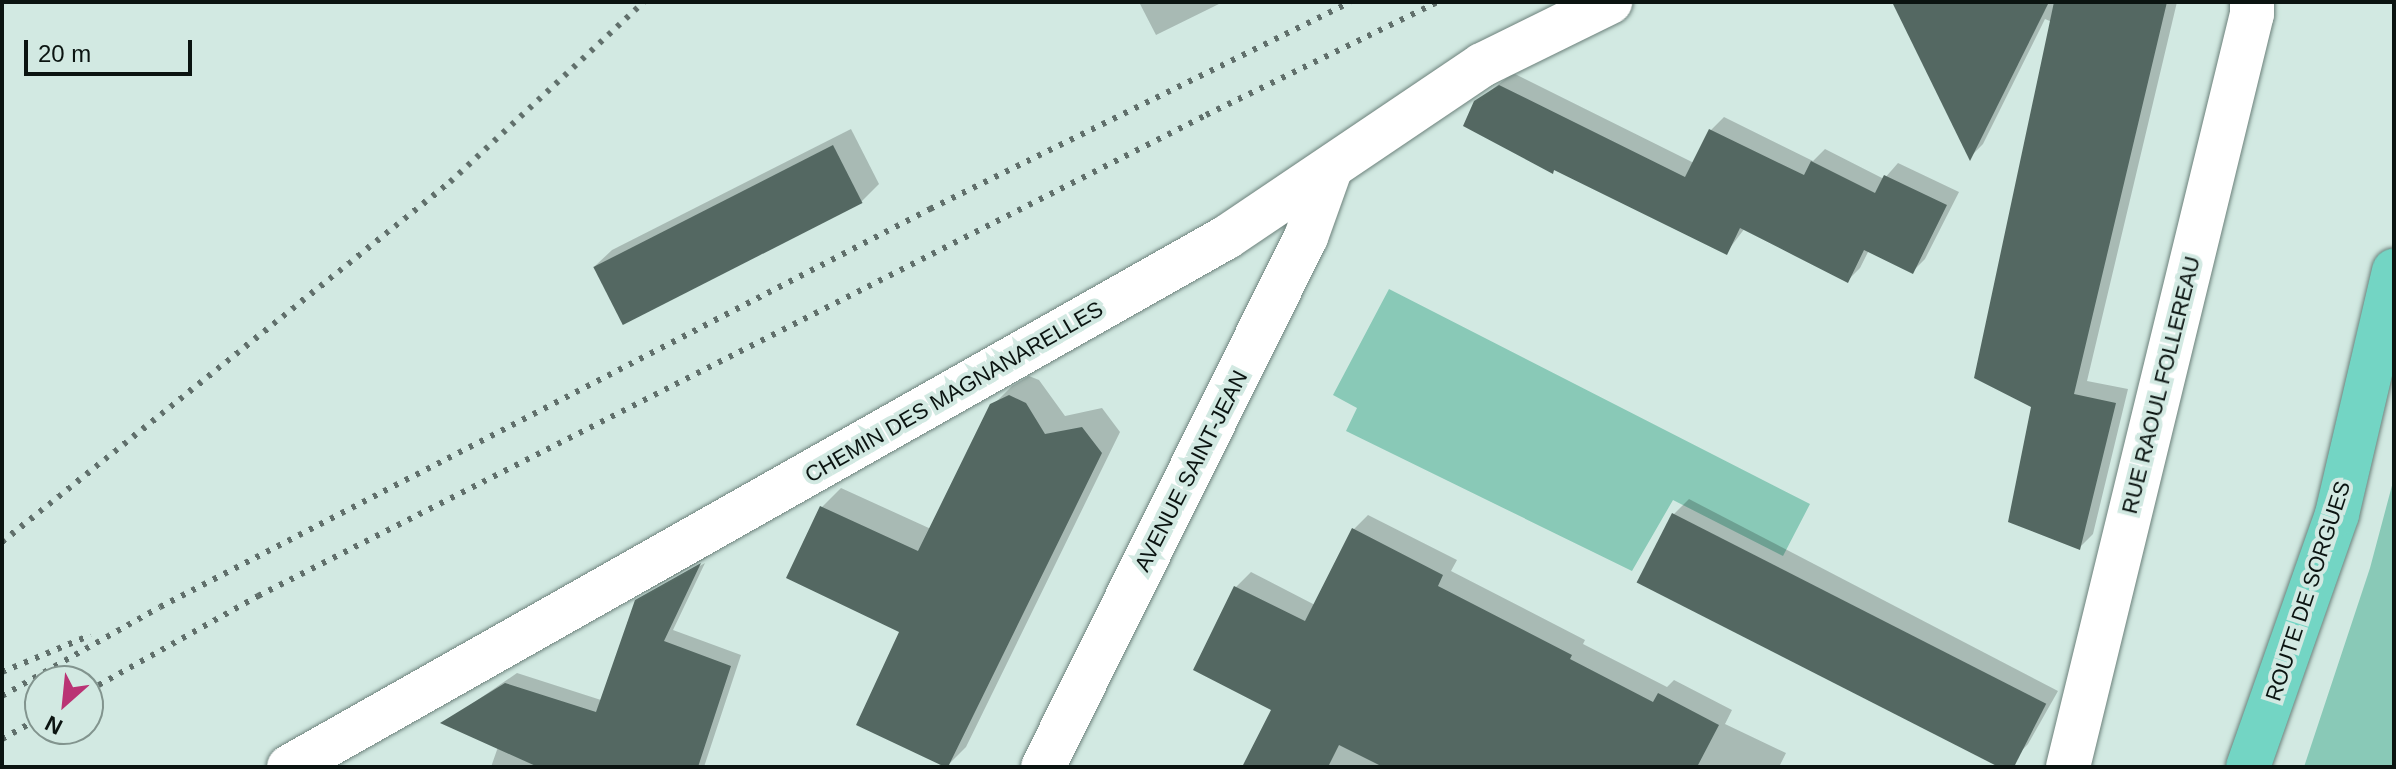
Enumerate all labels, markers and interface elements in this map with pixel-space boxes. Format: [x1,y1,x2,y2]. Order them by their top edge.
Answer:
scale bar [28,24,196,74]
text: 20 m [38,40,91,67]
street label: RUE RAOUL FOLLEREAU [2116,253,2206,517]
street label: CHEMIN DES MAGNANARELLES [800,296,1108,488]
street label: AVENUE SAINT-JEAN [1129,366,1253,576]
street label: ROUTE DE SORGUES [2260,478,2356,704]
north arrow [24,665,104,745]
text: N [41,710,67,740]

